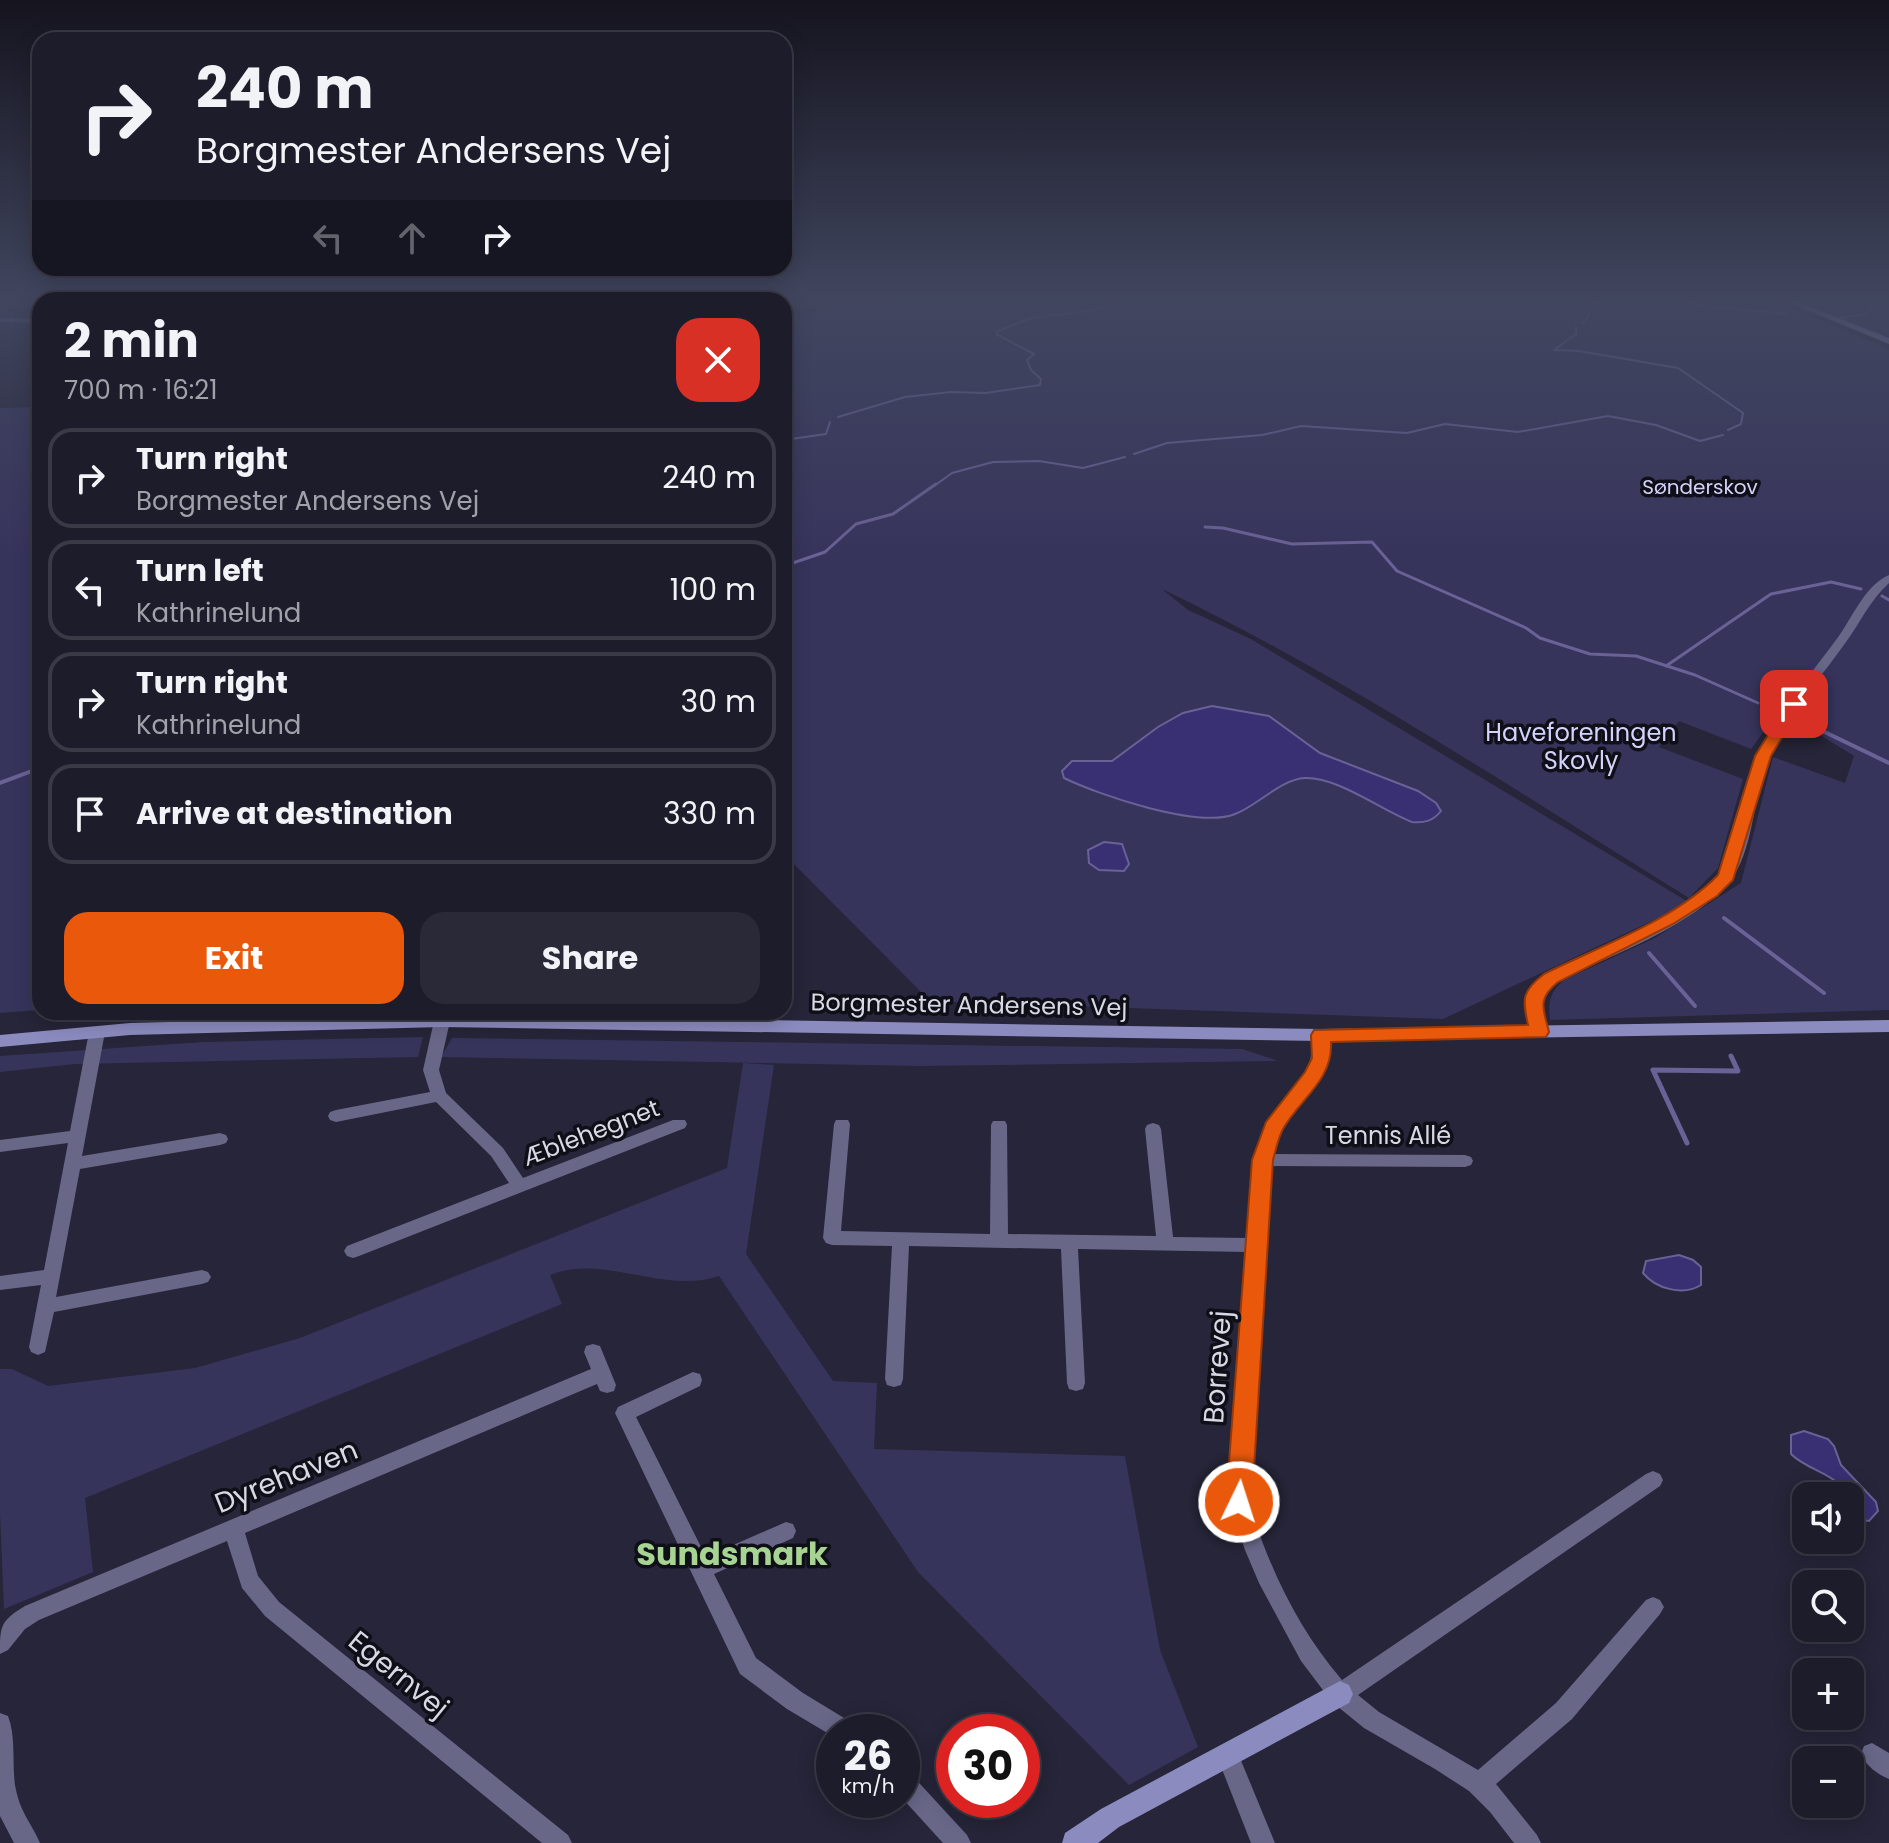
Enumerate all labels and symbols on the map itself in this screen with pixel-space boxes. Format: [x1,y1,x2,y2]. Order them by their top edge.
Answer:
park label: Sønderskov [1642,473,1758,501]
pin [1760,670,1828,738]
park label: Haveforeningen Skovly [1485,716,1677,777]
street label: Borgmester Andersens Vej [810,985,1128,1024]
street label: Æblehegnet [518,1091,664,1174]
street label: Tennis Allé [1325,1119,1451,1152]
street label: Borrevej [1194,1309,1241,1425]
street label: Dyrehaven [209,1430,364,1523]
position arrow [1197,1460,1281,1544]
district label: Sundsmark [636,1531,828,1576]
street label: Egernvej [340,1622,457,1727]
speed limit sign: 30 [936,1714,1040,1818]

